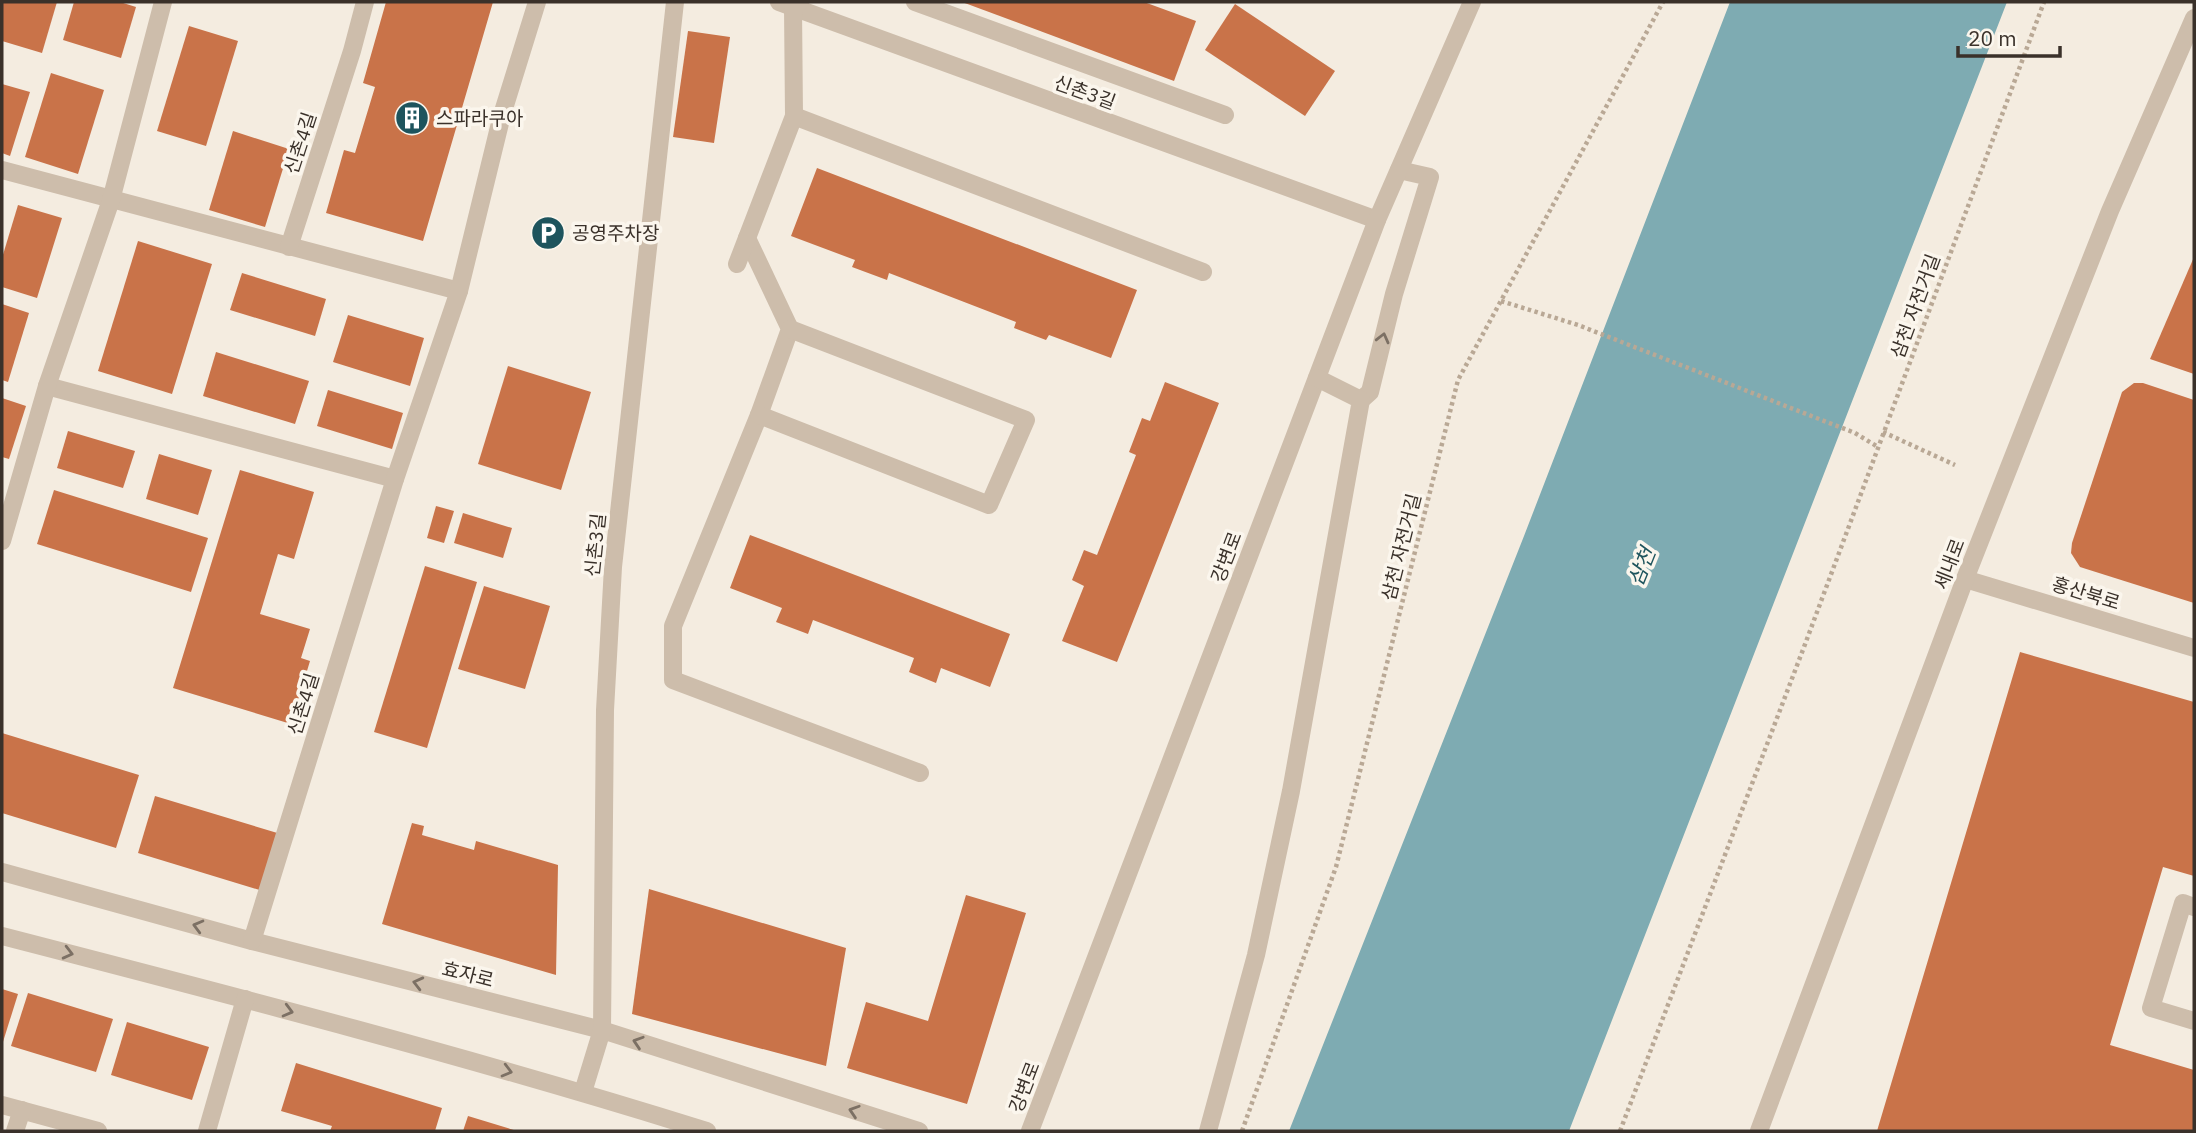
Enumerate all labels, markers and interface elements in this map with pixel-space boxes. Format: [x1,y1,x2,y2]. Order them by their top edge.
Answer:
scale bar [1958,14,2060,58]
text: 20 m [1968,24,2017,52]
street label: 신촌3길 [1051,70,1119,114]
building icon: 스파라쿠아 [393,99,431,137]
place label: 스파라쿠아 [436,106,523,130]
street label: 신촌4길 [279,109,321,177]
parking icon: 공영주차장 [529,214,567,252]
place label: 공영주차장 [572,221,659,245]
street label: 삼천 자전거길 [1885,251,1945,361]
one-way arrow [1375,332,1389,344]
street label: 삼천 자전거길 [1376,491,1426,603]
street label: 신촌3길 [580,512,610,578]
street label: 강변로 [1205,528,1247,586]
street label: 세내로 [1928,535,1970,593]
water label: 삼천 [1621,541,1662,590]
street label: 홍산북로 [2049,571,2123,615]
street label: 신촌4길 [282,670,324,738]
one-way arrow [192,920,204,934]
one-way arrow [62,945,74,959]
street label: 효자로 [440,956,496,992]
one-way arrow [412,977,424,991]
one-way arrow [282,1002,294,1017]
one-way arrow [632,1035,644,1050]
street label: 강변로 [1003,1058,1045,1116]
one-way arrow [501,1063,513,1078]
one-way arrow [849,1104,861,1119]

